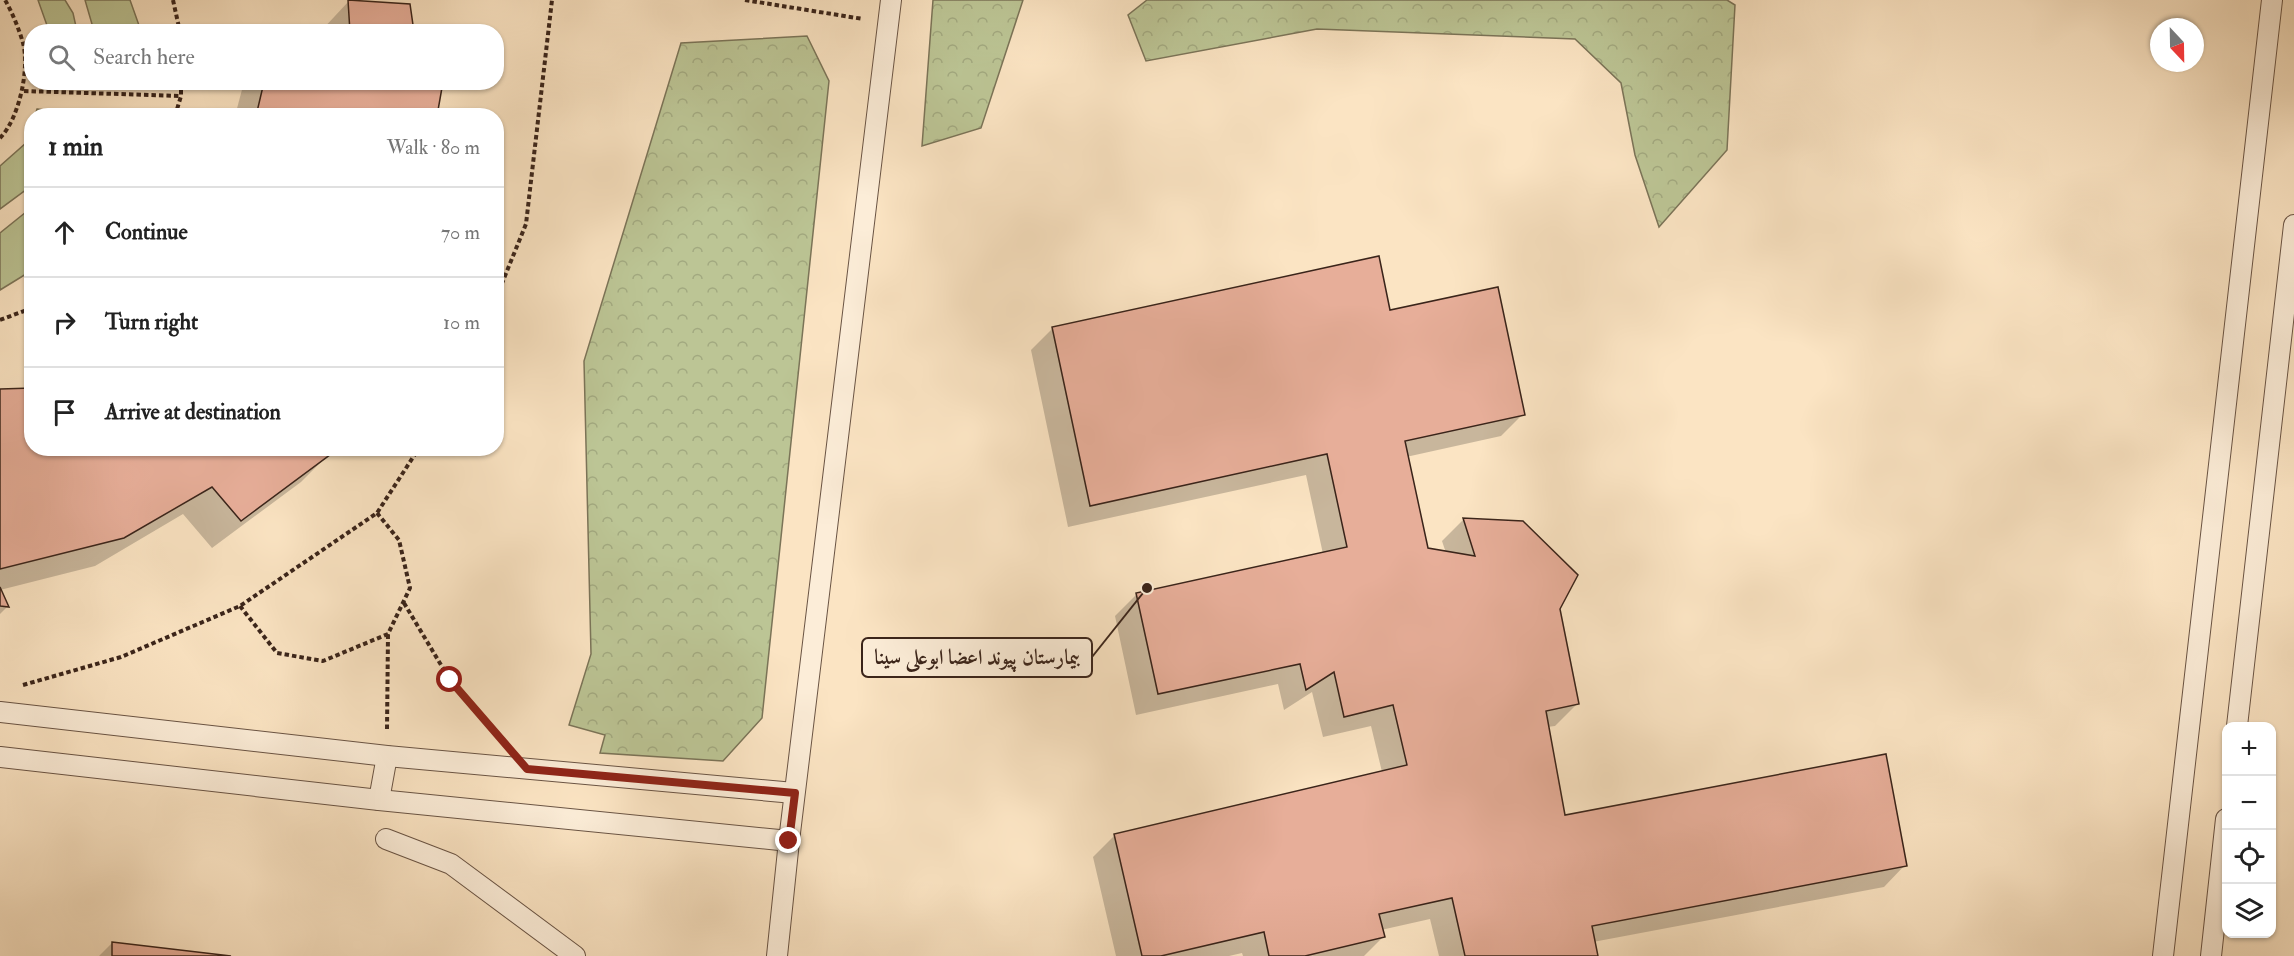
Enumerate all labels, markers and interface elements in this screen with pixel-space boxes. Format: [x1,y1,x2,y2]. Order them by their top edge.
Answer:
north arrow [2150,18,2204,72]
search box [24,24,504,90]
icon: search [45,41,78,74]
text: Search here [93,43,195,71]
text: 1 min [48,131,103,163]
text: Walk · 80 m [387,135,480,160]
icon: ahead [48,216,81,249]
text: Continue [105,218,188,246]
text: 70 m [441,220,480,245]
icon: right [48,306,81,339]
text: Turn right [105,308,198,336]
text: 10 m [443,310,480,335]
icon: arrive [48,396,81,429]
text: Arrive at destination [105,398,281,426]
callout: بیمارستان پیوند اعضا ابوعلی سینا [862,638,1092,677]
text: بیمارستان پیوند اعضا ابوعلی سینا [874,644,1080,673]
route start [436,666,462,692]
map controls [2222,722,2276,938]
button: + [2222,722,2276,776]
button: − [2222,776,2276,830]
route end [775,827,801,853]
button: locate [2222,830,2276,884]
button: layers [2222,884,2276,938]

